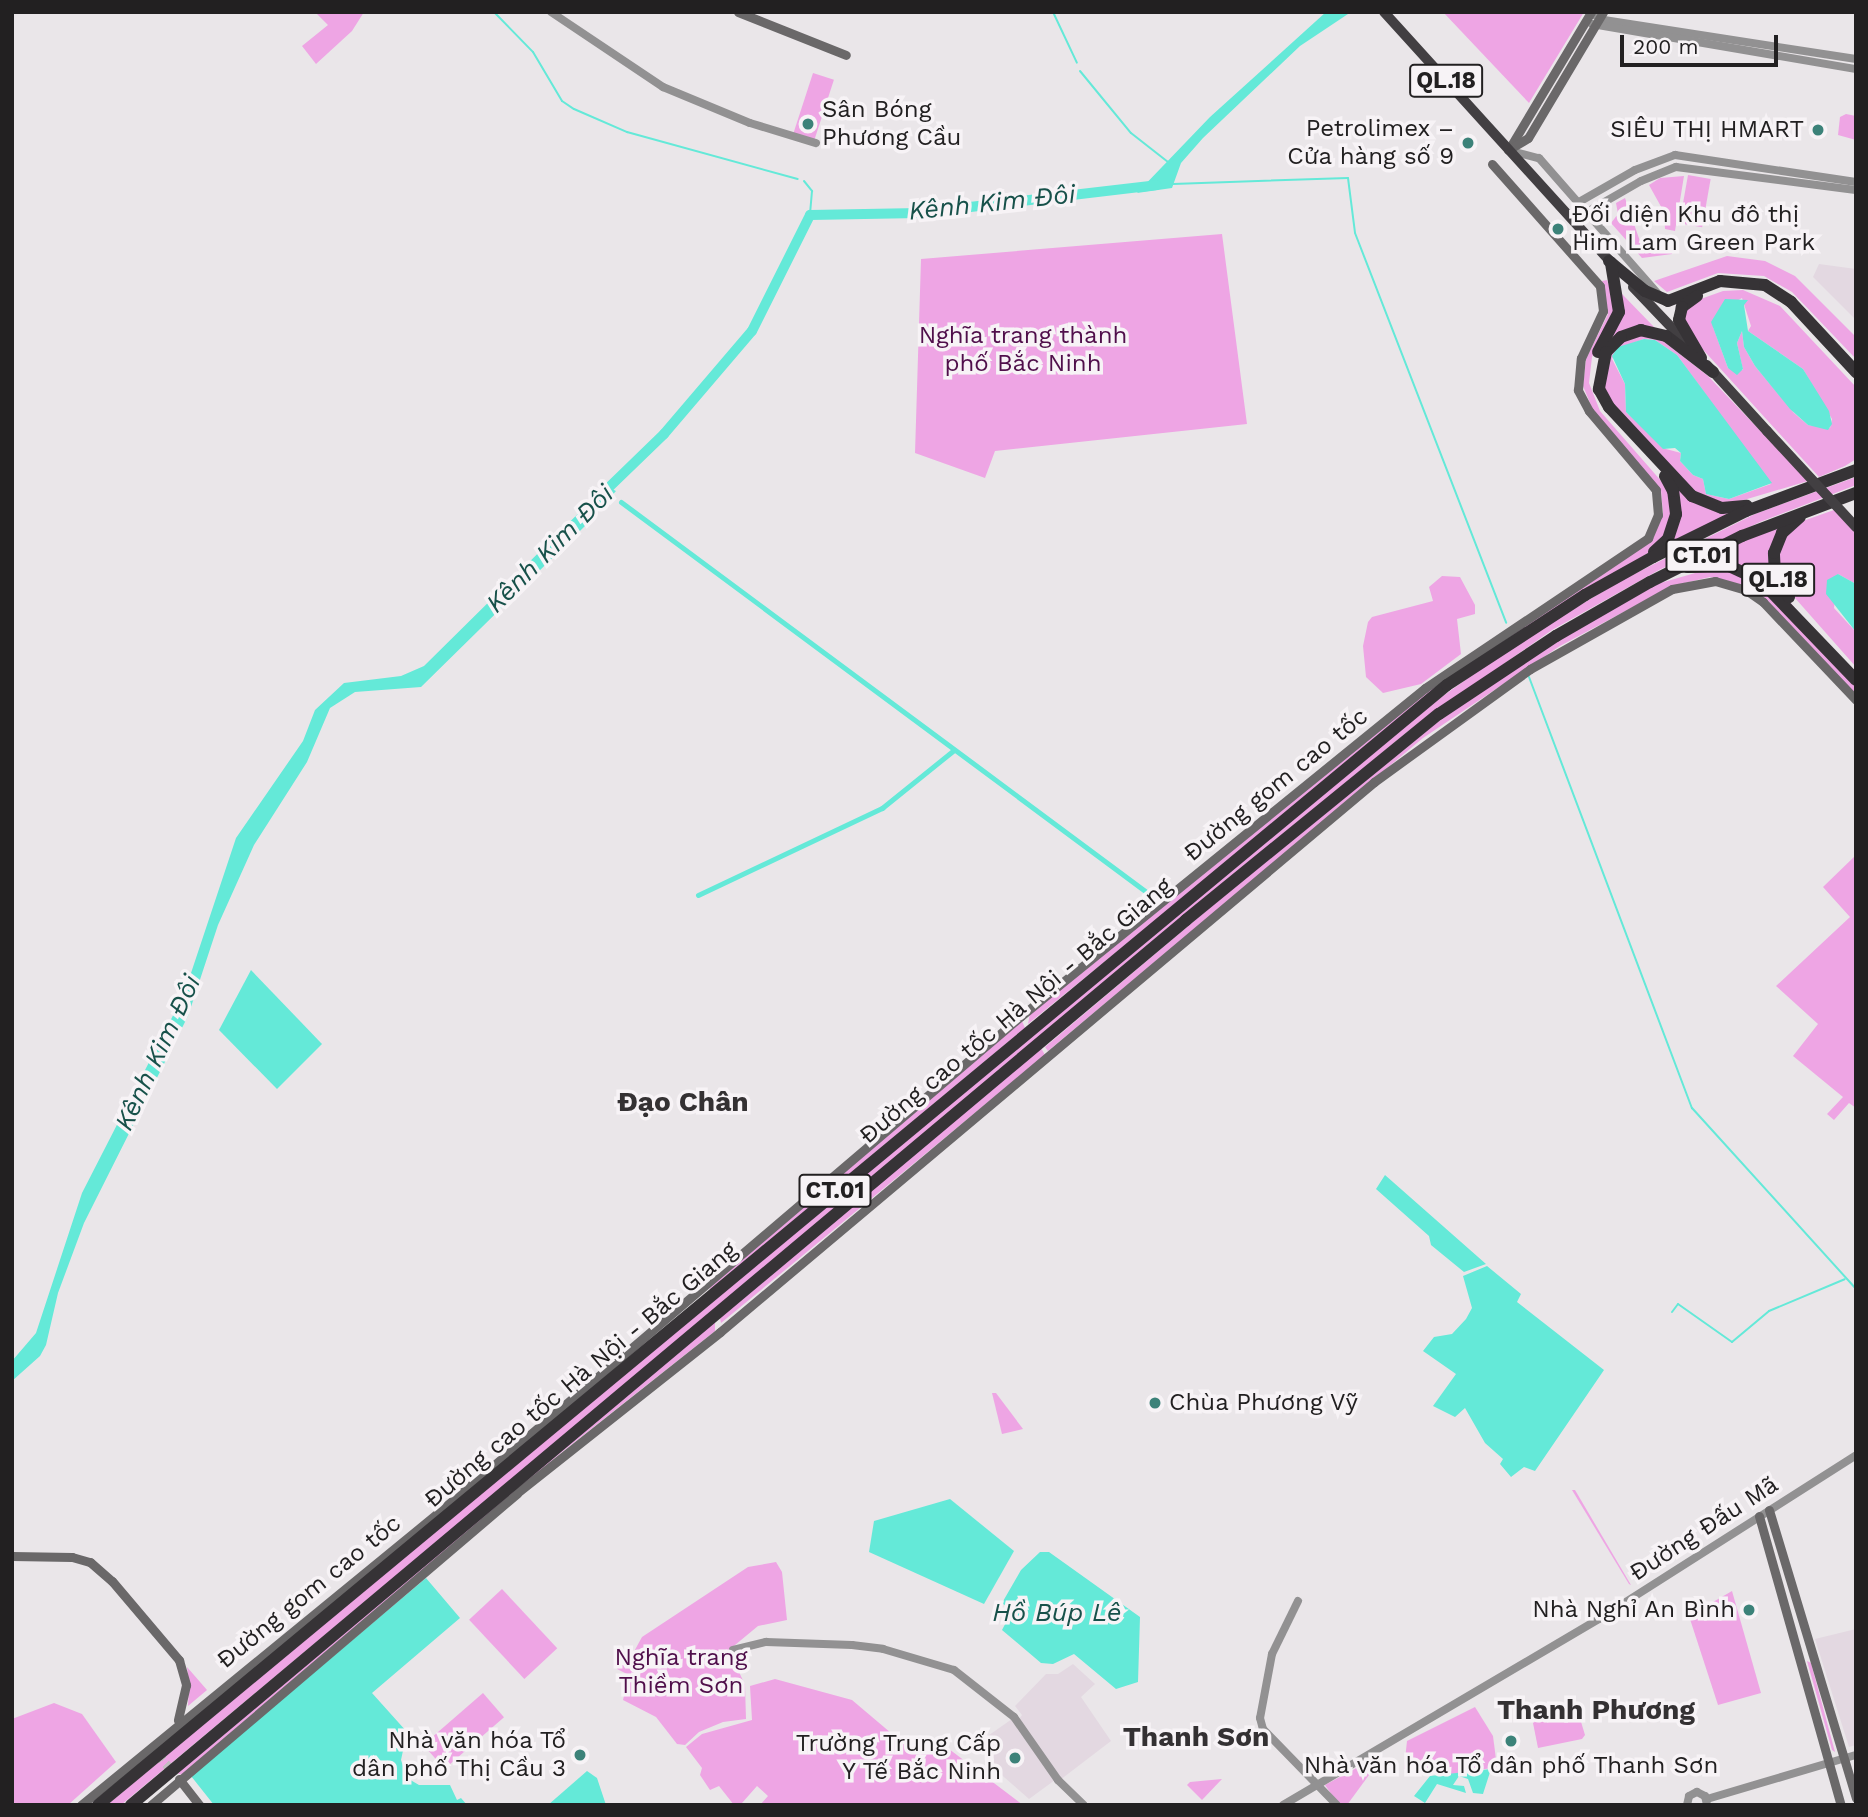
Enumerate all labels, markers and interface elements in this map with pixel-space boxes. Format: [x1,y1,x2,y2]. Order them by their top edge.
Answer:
scale bar [1623,21,1780,65]
text: 200 m [1633,34,1699,59]
road number: QL.18 [1408,61,1484,100]
place label: Sân Bóng Phương Cầu [822,96,961,152]
place label: Petrolimex – Cửa hàng số 9 [1287,115,1454,171]
marker: Sân Bóng Phương Cầu [800,116,816,132]
place label: SIÊU THỊ HMART [1610,116,1804,144]
marker: SIÊU THỊ HMART [1810,122,1826,138]
marker: Petrolimex – Cửa hàng số 9 [1460,135,1476,151]
water label: Kênh Kim Đôi [907,179,1077,227]
place label: Đối diện Khu đô thị Him Lam Green Park [1572,201,1815,257]
marker: Đối diện Khu đô thị Him Lam Green Park [1550,221,1566,237]
park label: Nghĩa trang thành phố Bắc Ninh [918,322,1128,378]
water label: Kênh Kim Đôi [480,479,620,619]
road number: CT.01 [1665,536,1739,576]
road number: QL.18 [1740,560,1816,600]
street label: Đường gom cao tốc [1178,702,1374,868]
street label: Đường cao tốc Hà Nội - Bắc Giang [853,871,1179,1151]
water label: Kênh Kim Đôi [108,970,208,1136]
district label: Đạo Chân [617,1085,749,1119]
road number: CT.01 [798,1172,872,1210]
street label: Đường cao tốc Hà Nội - Bắc Giang [418,1235,744,1515]
place label: Chùa Phương Vỹ [1169,1389,1359,1417]
marker: Chùa Phương Vỹ [1147,1395,1163,1411]
street label: Đường Đấu Mã [1624,1470,1784,1588]
street label: Đường gom cao tốc [211,1509,407,1675]
place label: Nhà Nghỉ An Bình [1531,1596,1735,1624]
water label: Hồ Búp Lê [992,1597,1122,1629]
marker: Nhà Nghỉ An Bình [1741,1602,1757,1618]
park label: Nghĩa trang Thiềm Sơn [614,1644,748,1700]
district label: Thanh Phương [1497,1693,1695,1727]
district label: Thanh Sơn [1123,1720,1269,1754]
place label: Nhà văn hóa Tổ dân phố Thị Cầu 3 [351,1727,566,1783]
place label: Trường Trung Cấp Y Tế Bắc Ninh [795,1730,1001,1786]
marker: Nhà văn hóa Tổ dân phố Thanh Sơn [1503,1733,1519,1749]
marker: Nhà văn hóa Tổ dân phố Thị Cầu 3 [572,1747,588,1763]
marker: Trường Trung Cấp Y Tế Bắc Ninh [1007,1750,1023,1766]
place label: Nhà văn hóa Tổ dân phố Thanh Sơn [1302,1752,1720,1780]

